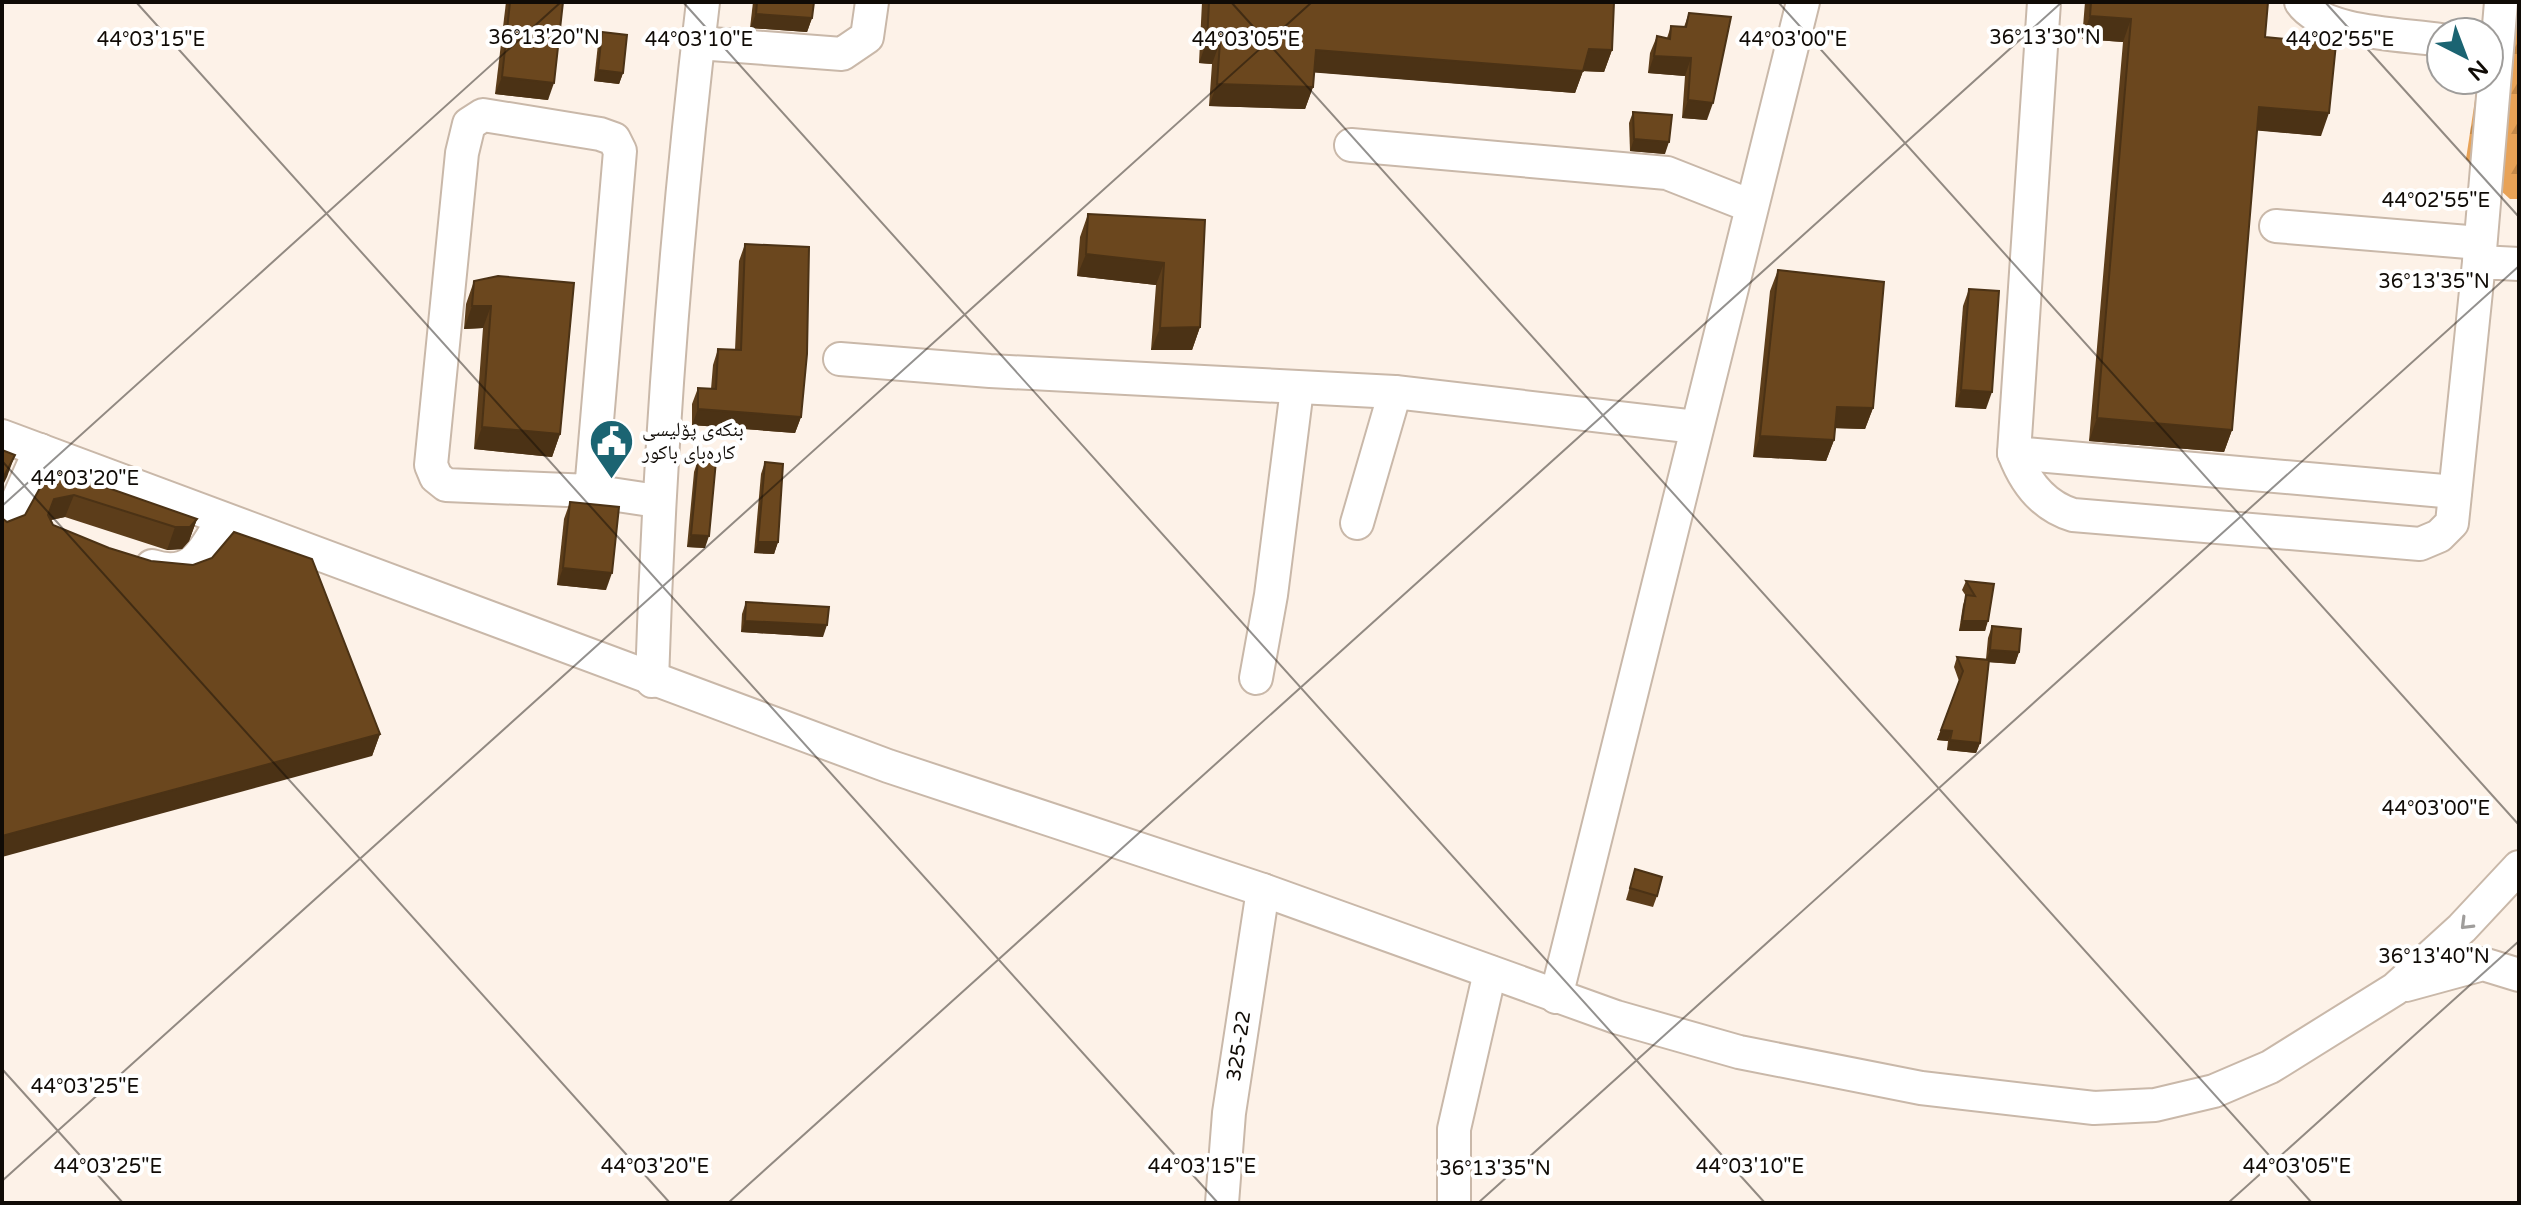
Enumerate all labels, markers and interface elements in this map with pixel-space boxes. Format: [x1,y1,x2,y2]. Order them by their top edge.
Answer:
north arrow [2425,16,2505,96]
text: 36°13'20"N [488,26,600,50]
text: 36°13'30"N [1989,26,2101,50]
text: 44°03'15"E [97,28,205,52]
text: 44°03'10"E [645,28,753,52]
text: 44°03'05"E [1192,28,1300,52]
text: 44°03'00"E [1739,28,1847,52]
text: 44°02'55"E [2286,28,2394,52]
text: N [2462,55,2493,86]
text: 44°02'55"E [2382,189,2490,213]
text: 36°13'35"N [2378,270,2490,294]
public building icon: بنکەی پۆلیسی کارەبای باکور [587,417,635,480]
place label: بنکەی پۆلیسی کارەبای باکور [641,418,744,465]
text: 44°03'20"E [31,467,139,491]
text: 44°03'00"E [2382,797,2490,821]
one-way arrow [2461,915,2475,929]
text: 36°13'40"N [2378,945,2490,969]
street label: 325-22 [1222,1009,1256,1083]
text: 44°03'25"E [31,1075,139,1099]
text: 44°03'25"E [54,1155,162,1179]
text: 44°03'20"E [601,1155,709,1179]
text: 44°03'15"E [1148,1155,1256,1179]
text: 44°03'10"E [1696,1155,1804,1179]
text: 44°03'05"E [2243,1155,2351,1179]
text: 36°13'35"N [1439,1157,1551,1181]

